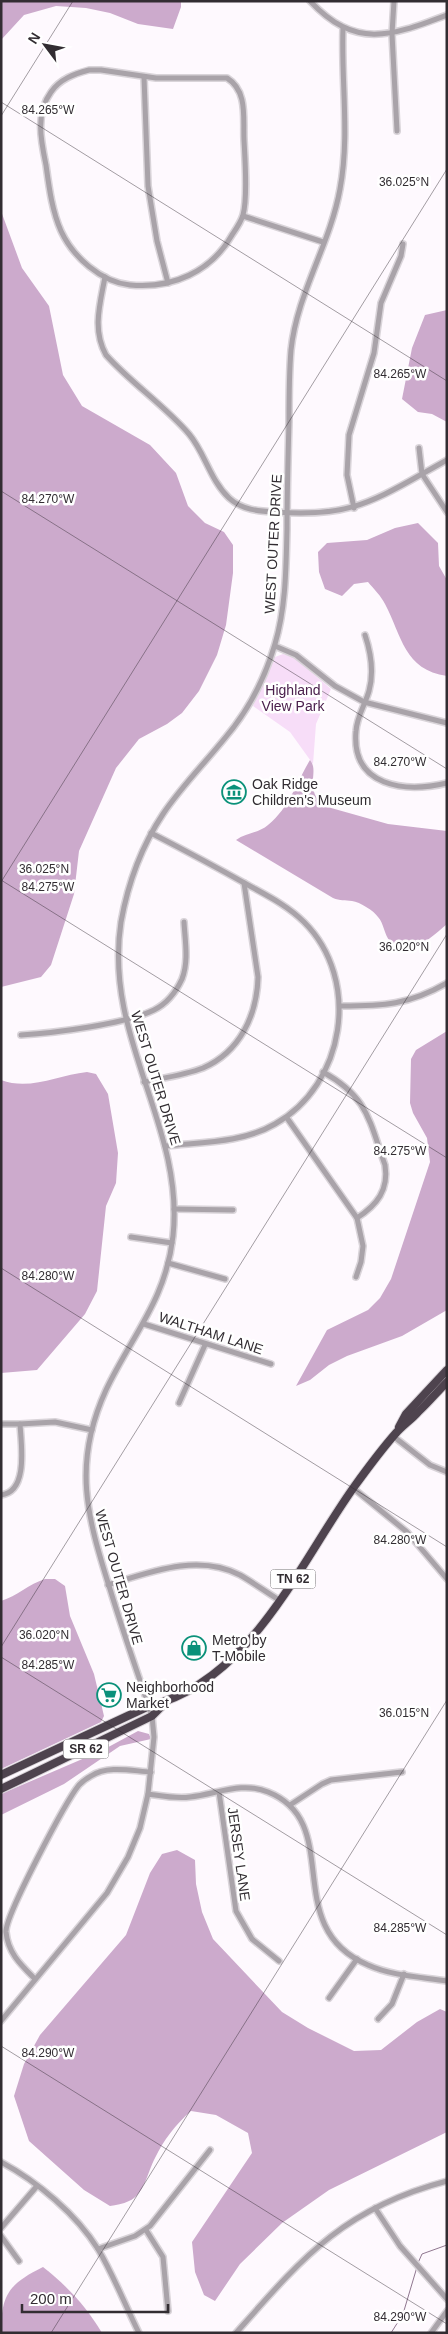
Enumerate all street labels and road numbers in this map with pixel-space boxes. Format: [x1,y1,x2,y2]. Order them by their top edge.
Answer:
street label: WEST OUTER DRIVE [261,474,285,614]
street label: WEST OUTER DRIVE [128,1009,184,1147]
street label: WALTHAM LANE [157,1309,265,1357]
street label: WEST OUTER DRIVE [92,1508,146,1646]
road number: TN 62 [270,1570,316,1588]
road number: SR 62 [64,1740,108,1758]
street label: JERSEY LANE [224,1806,254,1902]

